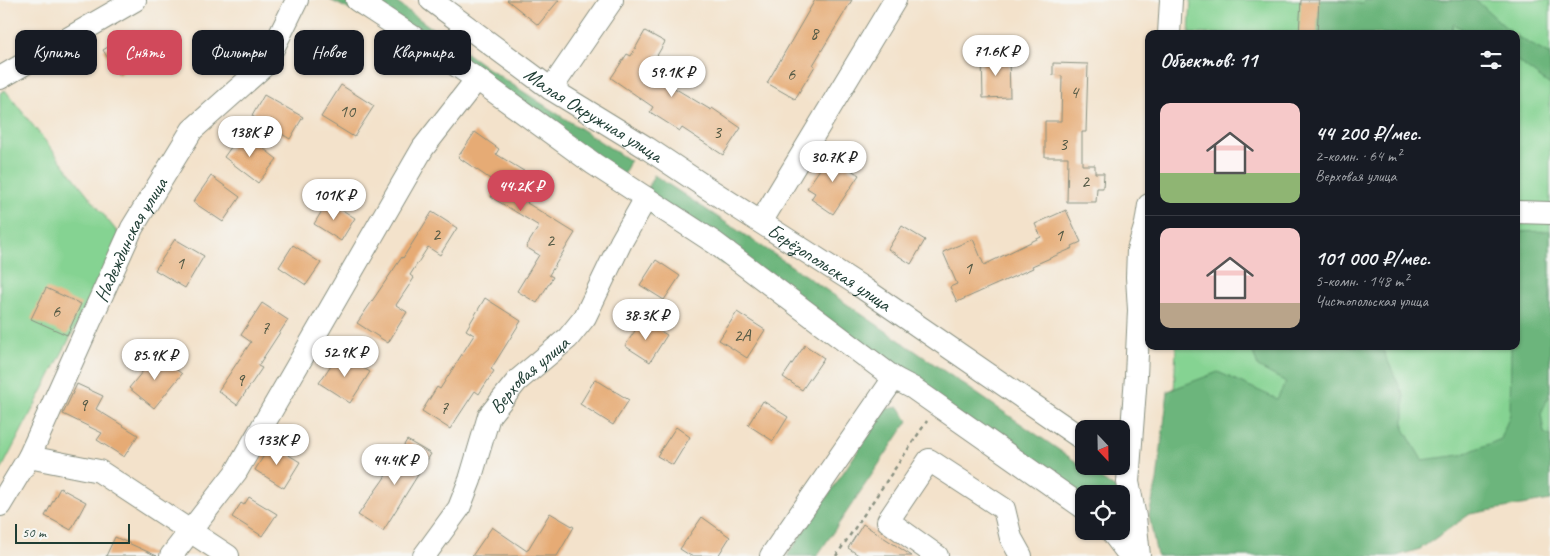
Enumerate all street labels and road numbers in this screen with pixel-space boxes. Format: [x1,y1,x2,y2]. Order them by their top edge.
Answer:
street label: Малая Окружная улица [519,61,669,169]
street label: Надеждинская улица [88,171,174,306]
street label: Берёзопольская улица [763,218,897,318]
street label: Верховая улица [484,330,575,419]

